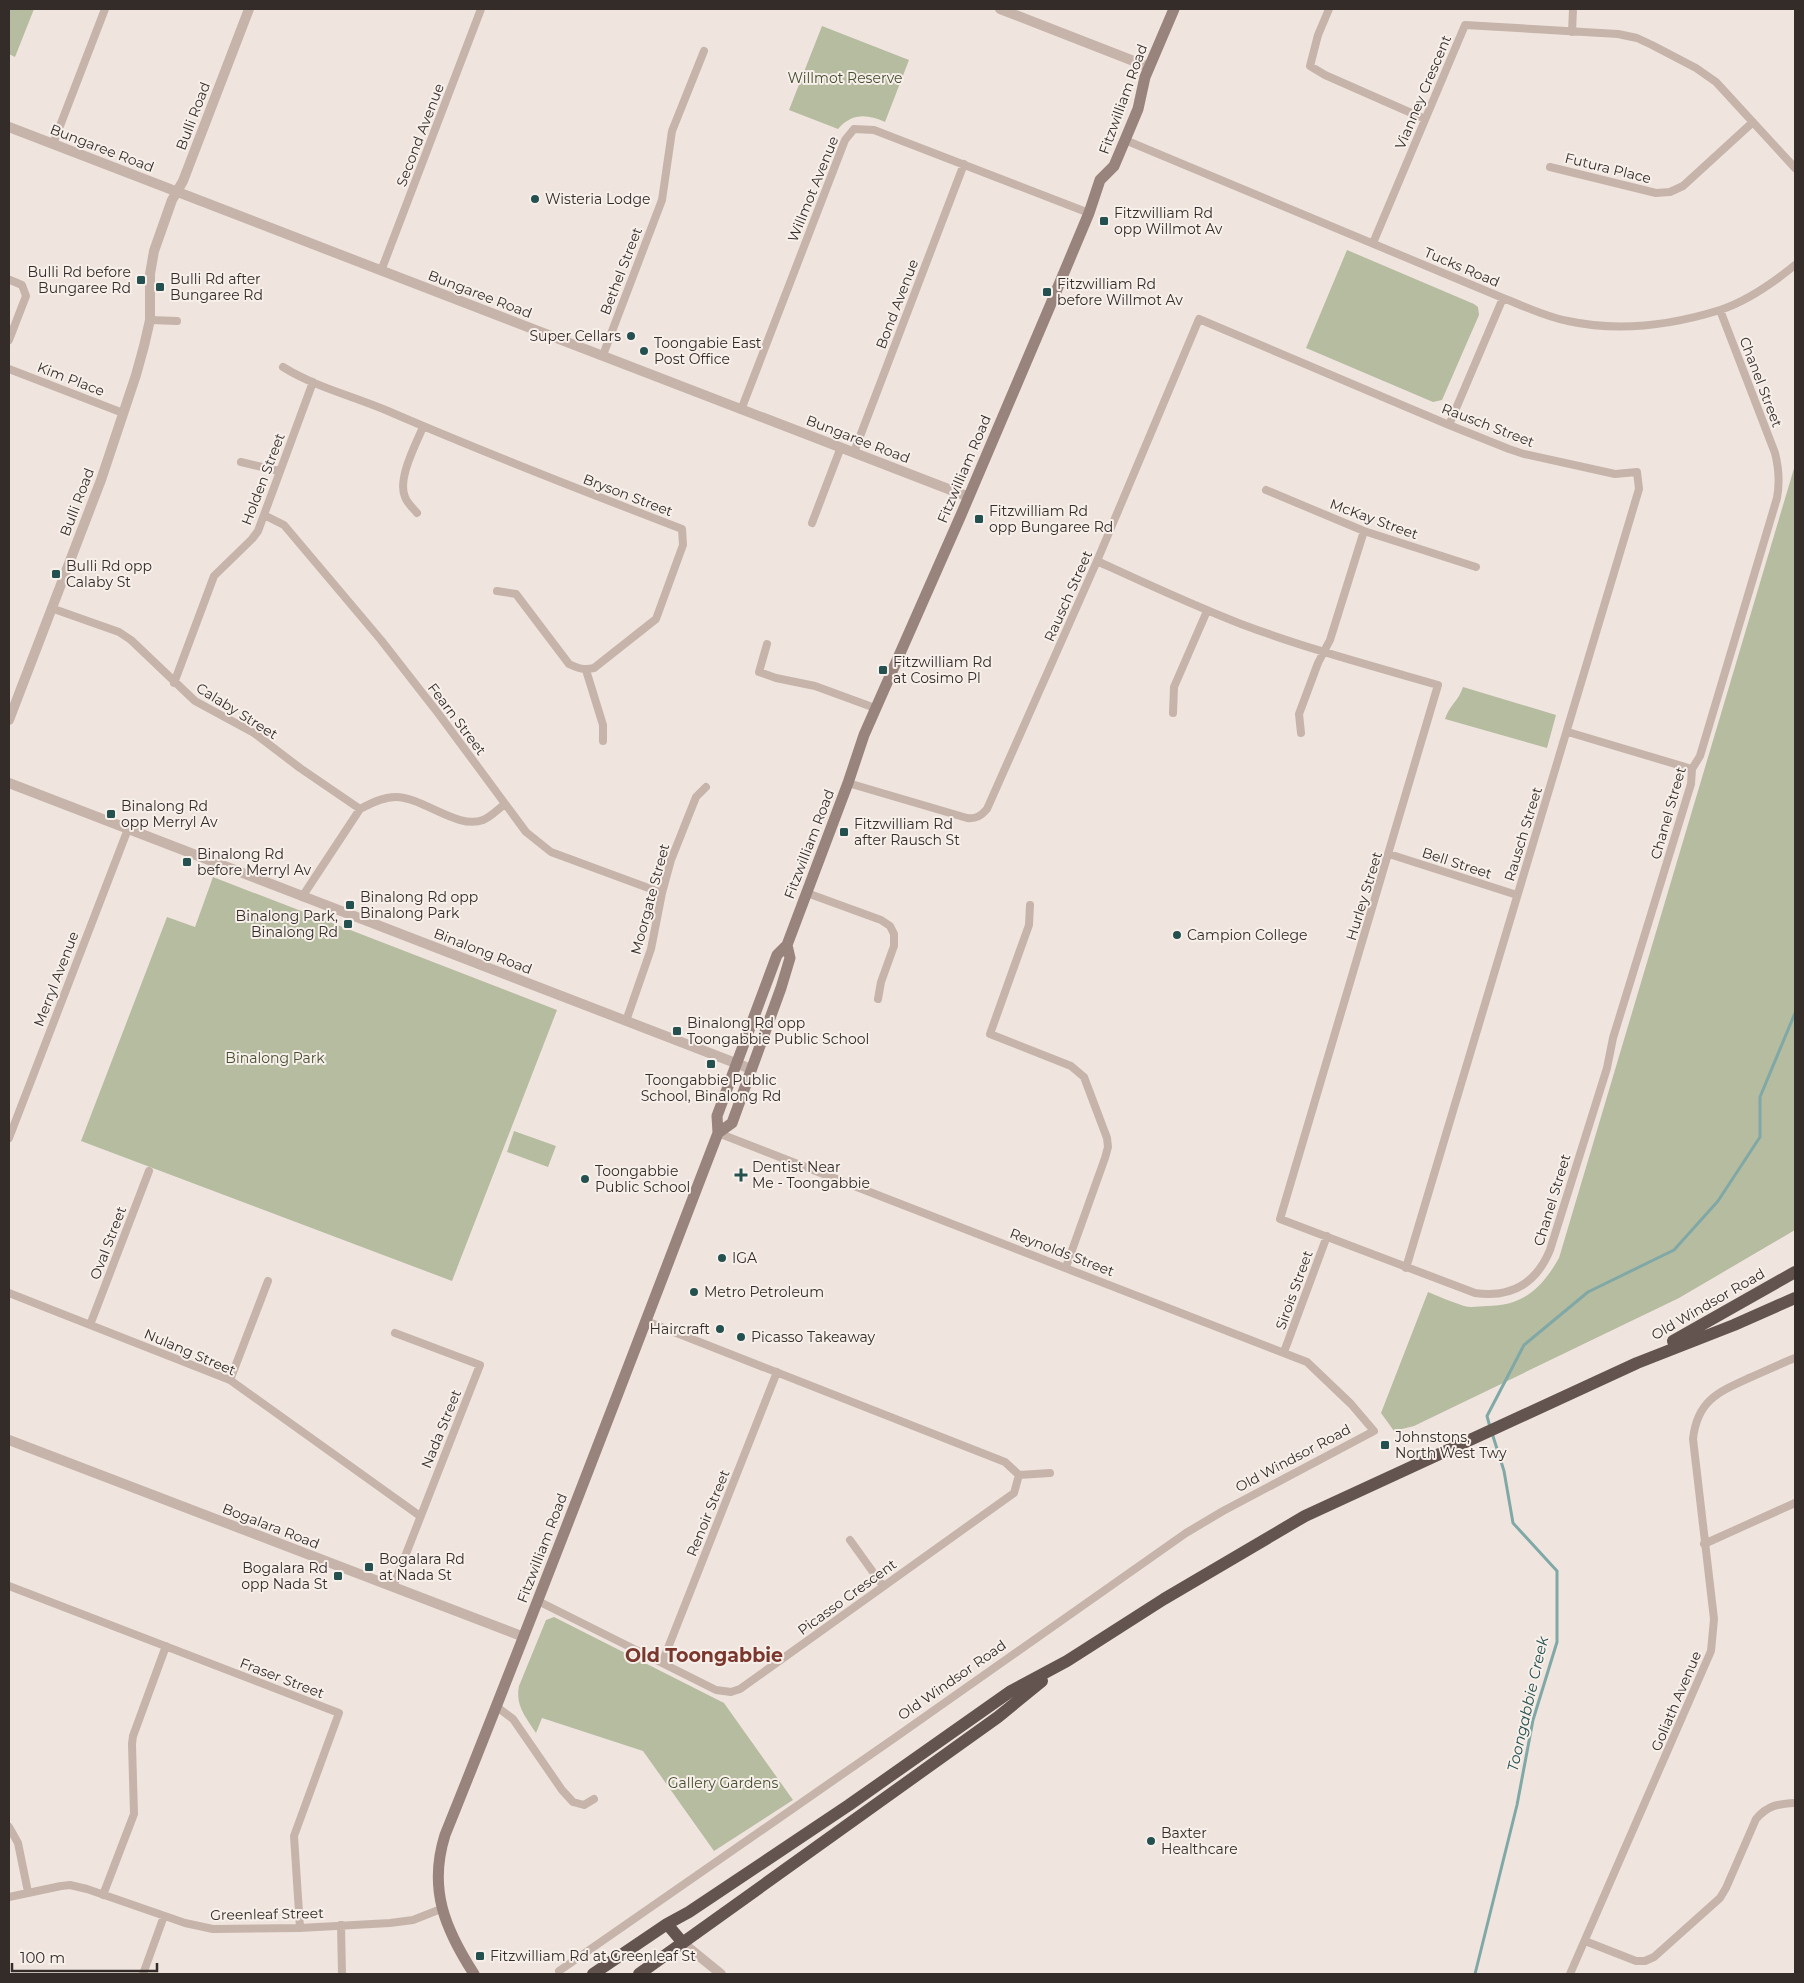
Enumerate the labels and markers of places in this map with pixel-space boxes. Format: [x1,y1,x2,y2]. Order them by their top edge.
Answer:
place label: Wisteria Lodge [545,190,650,208]
marker: Wisteria Lodge [529,193,541,205]
place label: Fitzwilliam Rd opp Willmot Av [1114,204,1223,238]
marker: Fitzwilliam Rd opp Willmot Av [1098,215,1110,227]
place label: Bulli Rd before Bungaree Rd [28,263,131,297]
place label: Bulli Rd after Bungaree Rd [170,270,263,304]
marker: Bulli Rd before Bungaree Rd [135,274,147,286]
place label: Fitzwilliam Rd before Willmot Av [1057,275,1183,309]
marker: Bulli Rd after Bungaree Rd [154,281,166,293]
marker: Fitzwilliam Rd before Willmot Av [1041,286,1053,298]
place label: Super Cellars [529,327,621,345]
marker: Super Cellars [625,330,637,342]
place label: Toongabie East Post Office [654,334,762,368]
marker: Toongabie East Post Office [638,345,650,357]
place label: Fitzwilliam Rd opp Bungaree Rd [989,502,1113,536]
marker: Fitzwilliam Rd opp Bungaree Rd [973,513,985,525]
place label: Bulli Rd opp Calaby St [66,557,152,591]
marker: Bulli Rd opp Calaby St [50,568,62,580]
place label: Fitzwilliam Rd at Cosimo Pl [893,653,992,687]
marker: Fitzwilliam Rd at Cosimo Pl [877,664,889,676]
place label: Binalong Rd opp Merryl Av [121,797,218,831]
marker: Binalong Rd opp Merryl Av [105,808,117,820]
place label: Fitzwilliam Rd after Rausch St [854,815,960,849]
marker: Fitzwilliam Rd after Rausch St [838,826,850,838]
place label: Binalong Rd before Merryl Av [197,845,311,879]
marker: Binalong Rd before Merryl Av [181,856,193,868]
place label: Binalong Rd opp Binalong Park [360,888,478,922]
marker: Binalong Rd opp Binalong Park [344,899,356,911]
place label: Binalong Park, Binalong Rd [236,907,338,941]
marker: Binalong Park, Binalong Rd [342,918,354,930]
place label: Campion College [1187,926,1308,944]
marker: Campion College [1171,929,1183,941]
place label: Binalong Rd opp Toongabbie Public School [687,1014,869,1048]
marker: Binalong Rd opp Toongabbie Public School [671,1025,683,1037]
marker: Toongabbie Public School, Binalong Rd [705,1058,717,1070]
place label: Toongabbie Public School, Binalong Rd [641,1071,781,1105]
place label: Dentist Near Me - Toongabbie [752,1158,870,1192]
place label: Toongabbie Public School [595,1162,690,1196]
marker: Dentist Near Me - Toongabbie [734,1168,748,1182]
marker: Toongabbie Public School [579,1173,591,1185]
place label: IGA [732,1249,758,1267]
marker: IGA [716,1252,728,1264]
place label: Metro Petroleum [704,1283,824,1301]
marker: Metro Petroleum [688,1286,700,1298]
place label: Haircraft [650,1320,710,1338]
marker: Haircraft [714,1323,726,1335]
place label: Picasso Takeaway [751,1328,875,1346]
marker: Picasso Takeaway [735,1331,747,1343]
place label: Johnstons, North West Twy [1394,1428,1507,1462]
marker: Johnstons, North West Twy [1379,1439,1391,1451]
place label: Bogalara Rd at Nada St [379,1550,465,1584]
place label: Bogalara Rd opp Nada St [241,1559,328,1593]
marker: Bogalara Rd at Nada St [363,1561,375,1573]
marker: Bogalara Rd opp Nada St [332,1570,344,1582]
place label: Baxter Healthcare [1161,1824,1238,1858]
marker: Baxter Healthcare [1145,1835,1157,1847]
place label: Fitzwilliam Rd at Greenleaf St [490,1947,696,1965]
marker: Fitzwilliam Rd at Greenleaf St [474,1950,486,1962]

